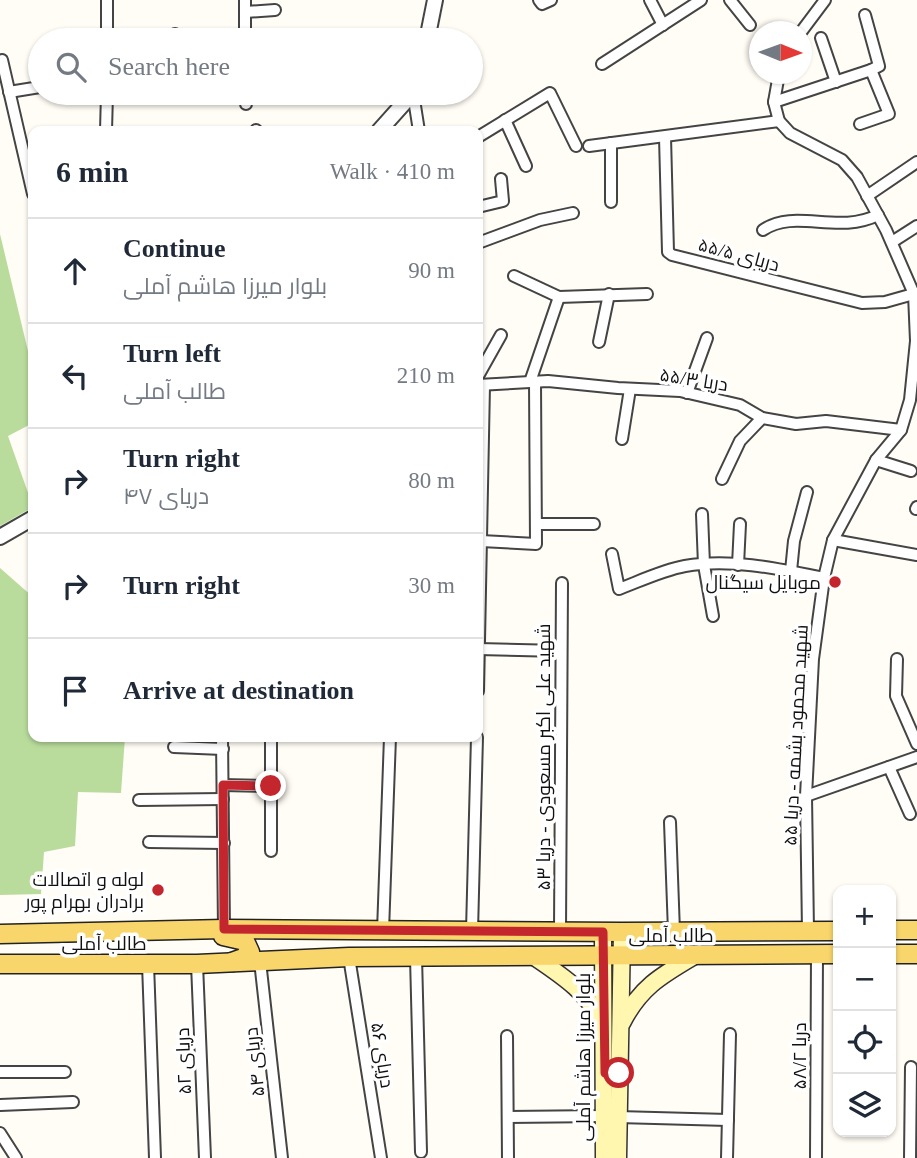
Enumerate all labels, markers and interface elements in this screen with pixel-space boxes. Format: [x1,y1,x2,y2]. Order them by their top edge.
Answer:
north arrow [749,21,812,84]
search box [28,28,483,105]
icon: search [52,48,90,86]
text: Search here [108,52,230,81]
text: 6 min [56,155,129,188]
text: Walk · 410 m [330,159,455,184]
text: Continue [123,234,226,263]
street label: دریای ۵۵/۵ [696,234,782,276]
icon: ahead [56,252,94,290]
text: 90 m [408,258,455,283]
text: بلوار میرزا هاشم آملی [123,274,327,299]
text: Turn left [123,339,221,368]
icon: left [56,357,94,395]
text: 210 m [397,363,455,388]
street label: دریا ۵۵/۳ [658,364,729,396]
text: طالب آملی [123,379,226,404]
text: Turn right [123,444,240,473]
icon: right [56,462,94,500]
text: 80 m [408,468,455,493]
text: دریای ۴۷ [123,484,209,509]
icon: right [56,567,94,605]
text: Turn right [123,571,240,600]
place label: موبایل سیگنال [705,572,821,594]
text: 30 m [408,573,455,598]
marker: موبایل سیگنال [827,574,843,590]
street label: شهید علی اکبر مسعودی - دریا ۵۳ [533,624,555,890]
street label: شهید محمود بشمه - دریا ۵۵ [779,624,813,846]
icon: arrive [56,672,94,710]
text: Arrive at destination [123,676,354,705]
route end [255,770,286,801]
place label: لوله و اتصالات برادران بهرام پور [24,869,144,915]
marker: لوله و اتصالات برادران بهرام پور [150,882,166,898]
map controls [833,885,896,1137]
button: + [833,885,896,948]
street label: طالب آملی [628,925,714,947]
street label: طالب آملی [61,933,147,955]
button: − [833,948,896,1011]
street label: بلوار میرزا هاشم آملی [573,973,597,1141]
button: locate [833,1011,896,1074]
street label: دریای ۵۶ [366,1021,398,1090]
street label: دریا ۵۸/۲ [789,1022,811,1090]
street label: دریای ۵۴ [240,1026,270,1098]
street label: دریای ۵۲ [172,1027,196,1095]
route start [603,1057,634,1088]
button: layers [833,1074,896,1137]

